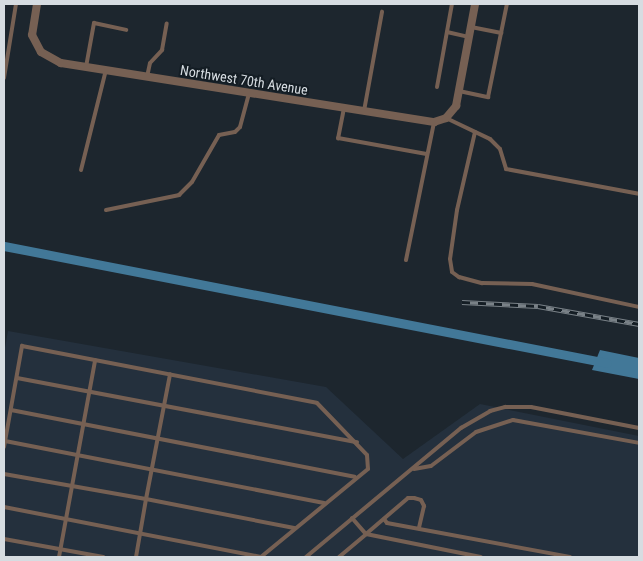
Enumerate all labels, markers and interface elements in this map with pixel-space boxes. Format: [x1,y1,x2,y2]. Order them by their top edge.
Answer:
street label: Northwest 70th Avenue [179,62,309,98]

